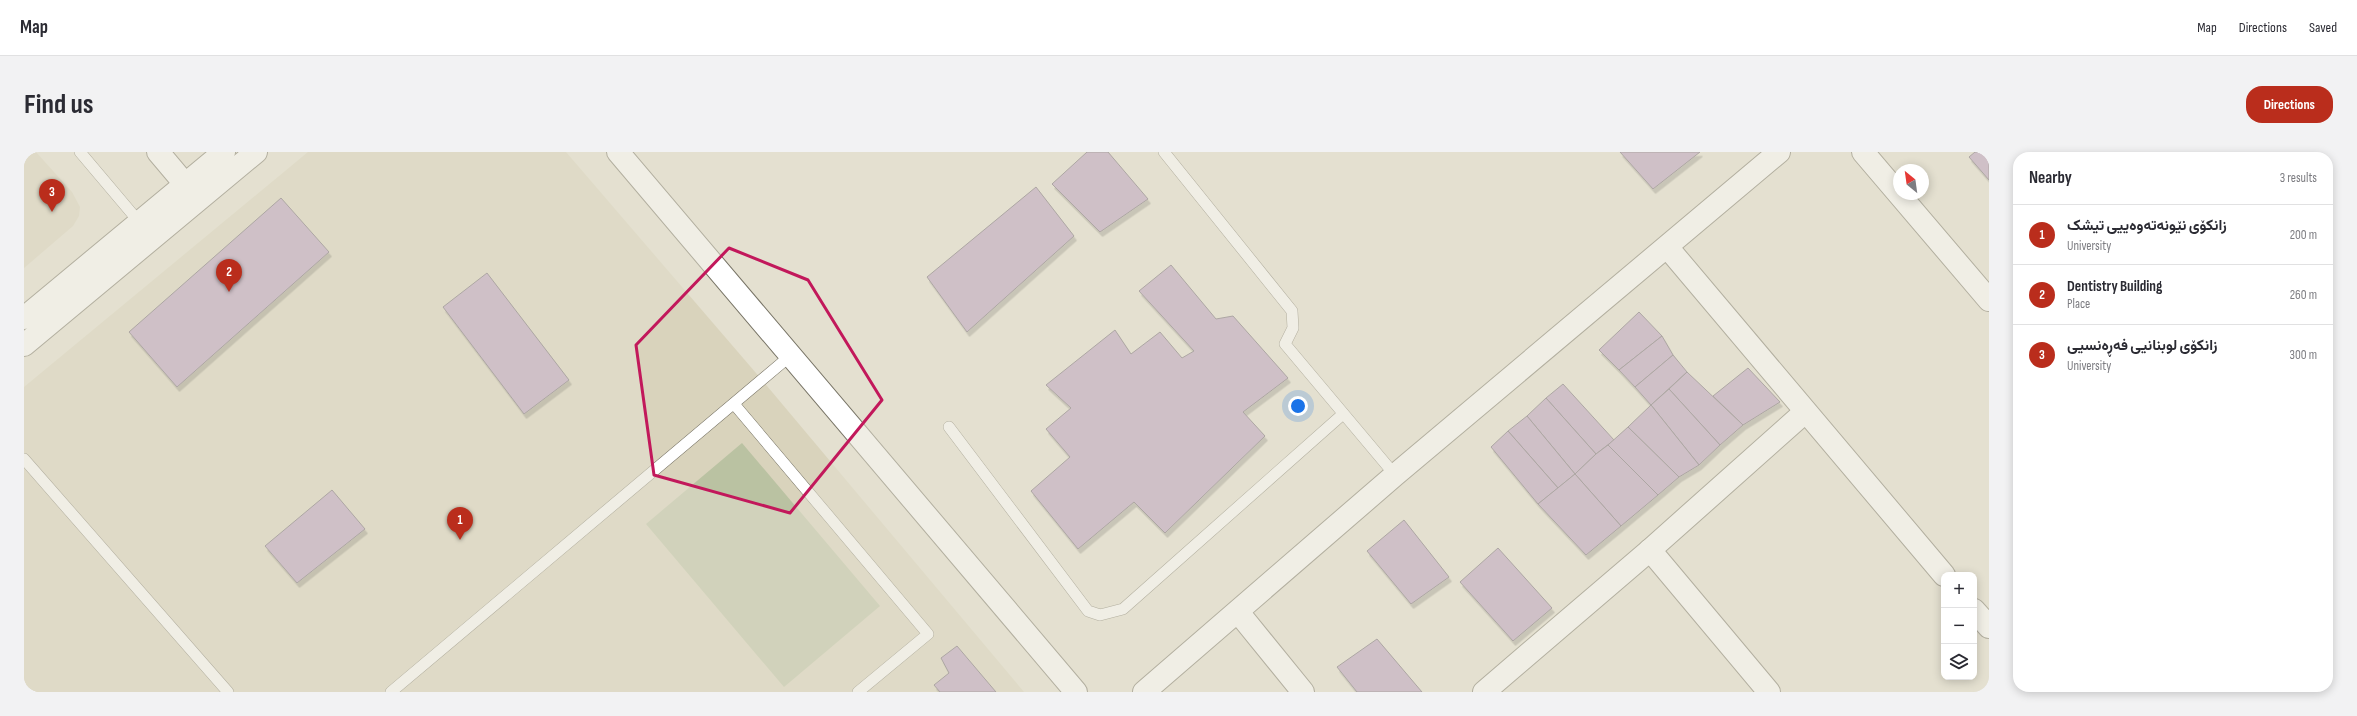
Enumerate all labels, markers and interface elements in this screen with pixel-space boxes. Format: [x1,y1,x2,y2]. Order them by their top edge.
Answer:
text: Map [20,16,48,39]
text: Map [2197,19,2217,36]
text: Directions [2239,19,2287,36]
text: Saved [2309,19,2337,36]
button: Directions [2246,86,2333,123]
text: Find us [24,88,93,121]
north arrow [1893,164,1929,200]
text: Nearby [2029,168,2072,188]
text: 3 results [2280,170,2317,186]
pin: 3 [39,179,65,212]
text: زانکۆی نێونەتەوەییی تیشک [2067,216,2227,235]
text: 1 [2039,227,2045,243]
text: 200 m [2290,227,2317,243]
text: University [2067,238,2111,254]
pin: 2 [216,259,242,292]
text: Dentistry Building [2067,277,2162,296]
text: 2 [2039,287,2045,303]
text: 260 m [2290,287,2317,303]
text: Place [2067,296,2090,312]
text: زانکۆی لوبنانیی فەڕەنسیی [2067,336,2218,355]
text: 3 [2039,347,2045,363]
text: 300 m [2290,347,2317,363]
text: University [2067,358,2111,374]
your location [1288,396,1308,416]
pin: 1 [447,507,473,540]
map controls [1941,572,1977,680]
button: + [1941,572,1977,608]
button: − [1941,608,1977,644]
button: layers [1941,644,1977,680]

